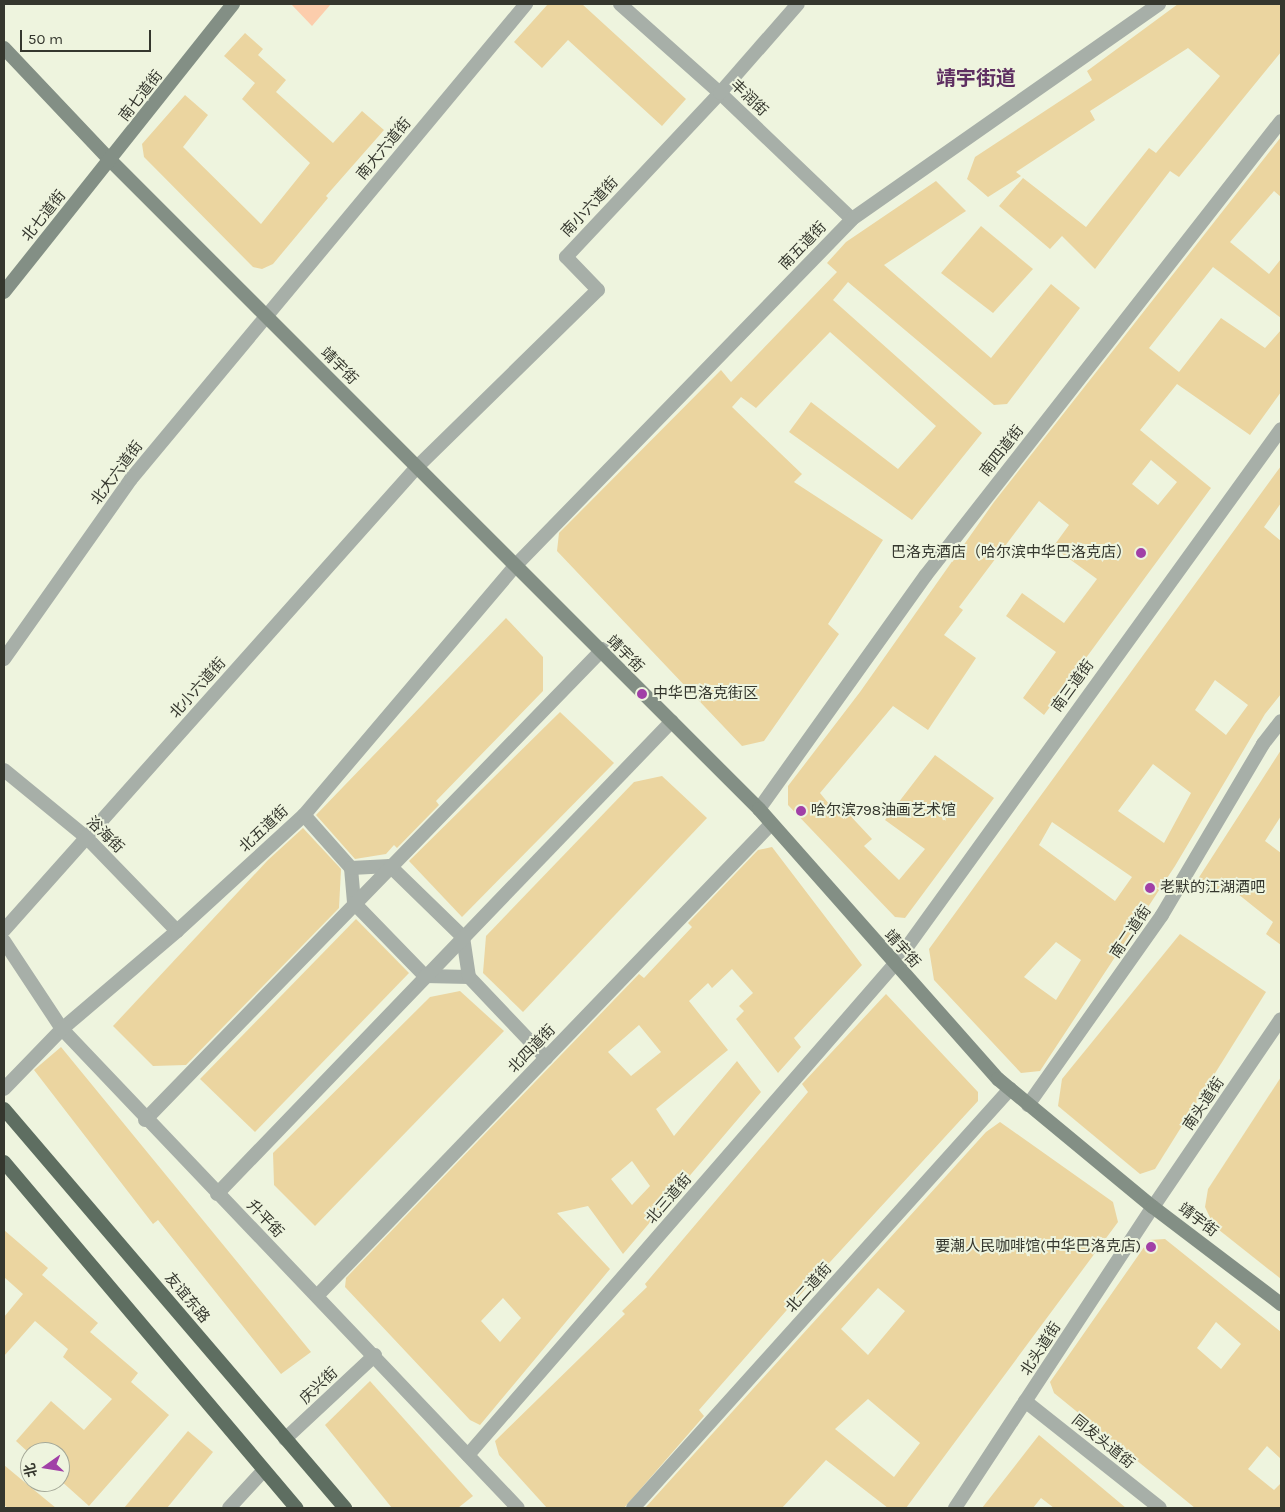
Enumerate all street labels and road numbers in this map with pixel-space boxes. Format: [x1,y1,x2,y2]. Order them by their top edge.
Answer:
street label: 南七道街 [115,67,167,125]
street label: 丰润街 [727,76,771,120]
street label: 南大六道街 [353,114,415,184]
street label: 南小六道街 [558,173,622,241]
street label: 北七道街 [18,187,70,245]
street label: 南五道街 [776,218,830,274]
street label: 靖宇街 [317,344,361,388]
street label: 南四道街 [976,422,1028,480]
street label: 北大六道街 [87,438,147,508]
street label: 靖宇街 [603,632,647,676]
street label: 北小六道街 [166,654,230,722]
street label: 南三道街 [1048,656,1098,716]
street label: 北五道街 [236,802,292,856]
street label: 浴海街 [83,813,127,857]
street label: 南二道街 [1107,902,1155,962]
street label: 靖宇街 [880,926,924,972]
street label: 北四道街 [505,1021,559,1077]
street label: 南头道街 [1180,1074,1228,1134]
street label: 北三道街 [643,1170,695,1228]
street label: 升平街 [243,1197,287,1241]
street label: 靖宇街 [1175,1199,1221,1241]
street label: 北二道街 [782,1260,836,1316]
street label: 友谊东路 [161,1269,213,1327]
street label: 北头道街 [1017,1319,1065,1379]
street label: 庆兴街 [296,1364,342,1408]
street label: 同发头道街 [1068,1411,1138,1473]

